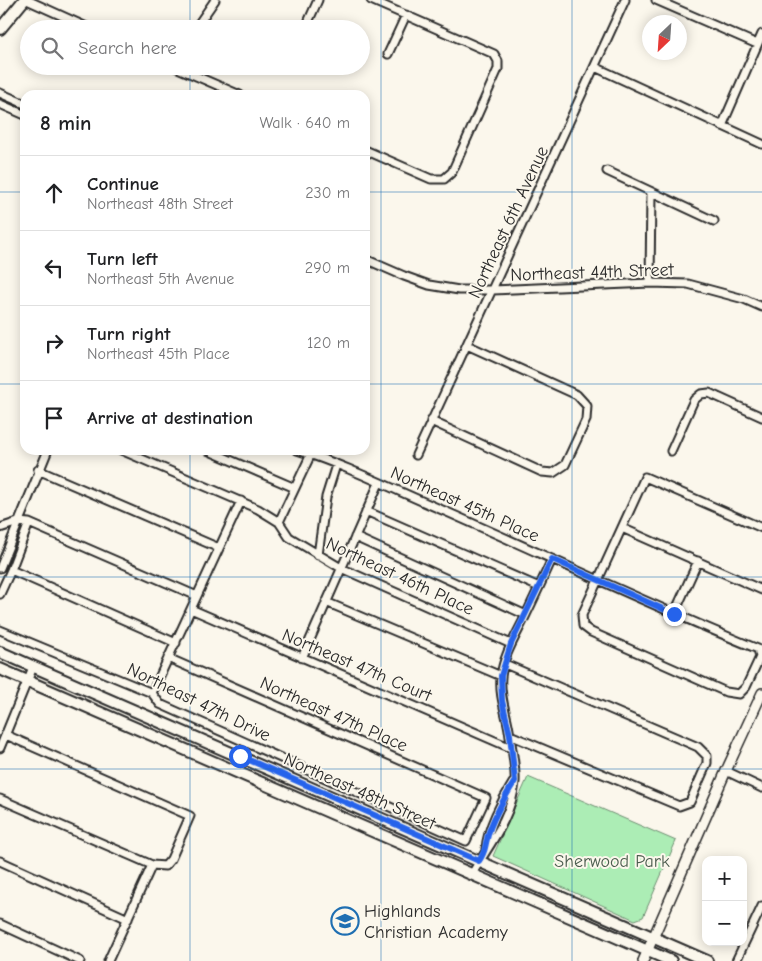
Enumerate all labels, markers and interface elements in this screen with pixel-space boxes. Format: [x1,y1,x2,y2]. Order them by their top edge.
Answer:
north arrow [642,15,687,60]
search box [20,20,370,75]
icon: search [38,34,66,62]
text: Search here [78,37,177,59]
text: 8 min [40,111,91,135]
text: Walk · 640 m [259,114,350,132]
street label: Northeast 6th Avenue [464,143,553,302]
text: Continue [87,173,159,195]
icon: ahead [40,179,68,207]
text: 230 m [305,184,350,202]
text: Northeast 48th Street [87,195,233,213]
text: Turn left [87,248,158,270]
icon: left [40,254,68,282]
text: 290 m [305,259,350,277]
street label: Northeast 44th Street [510,259,675,286]
text: Northeast 5th Avenue [87,270,234,288]
text: Turn right [87,323,171,345]
icon: right [40,329,68,357]
text: 120 m [307,334,350,352]
text: Northeast 45th Place [87,345,230,363]
icon: arrive [40,404,68,432]
text: Arrive at destination [87,407,253,429]
street label: Northeast 45th Place [387,462,542,547]
street label: Northeast 46th Place [323,533,477,620]
route end [663,603,686,626]
street label: Northeast 47th Court [279,624,435,707]
street label: Northeast 47th Drive [124,659,274,746]
street label: Northeast 47th Place [257,672,411,756]
route start [229,745,252,768]
street label: Northeast 48th Street [281,748,440,835]
park label: Sherwood Park [554,851,670,872]
map controls [702,856,747,946]
button: + [702,856,747,901]
place label: Highlands Christian Academy [364,901,509,943]
button: − [702,901,747,946]
school or university icon: Highlands Christian Academy [330,906,360,936]

